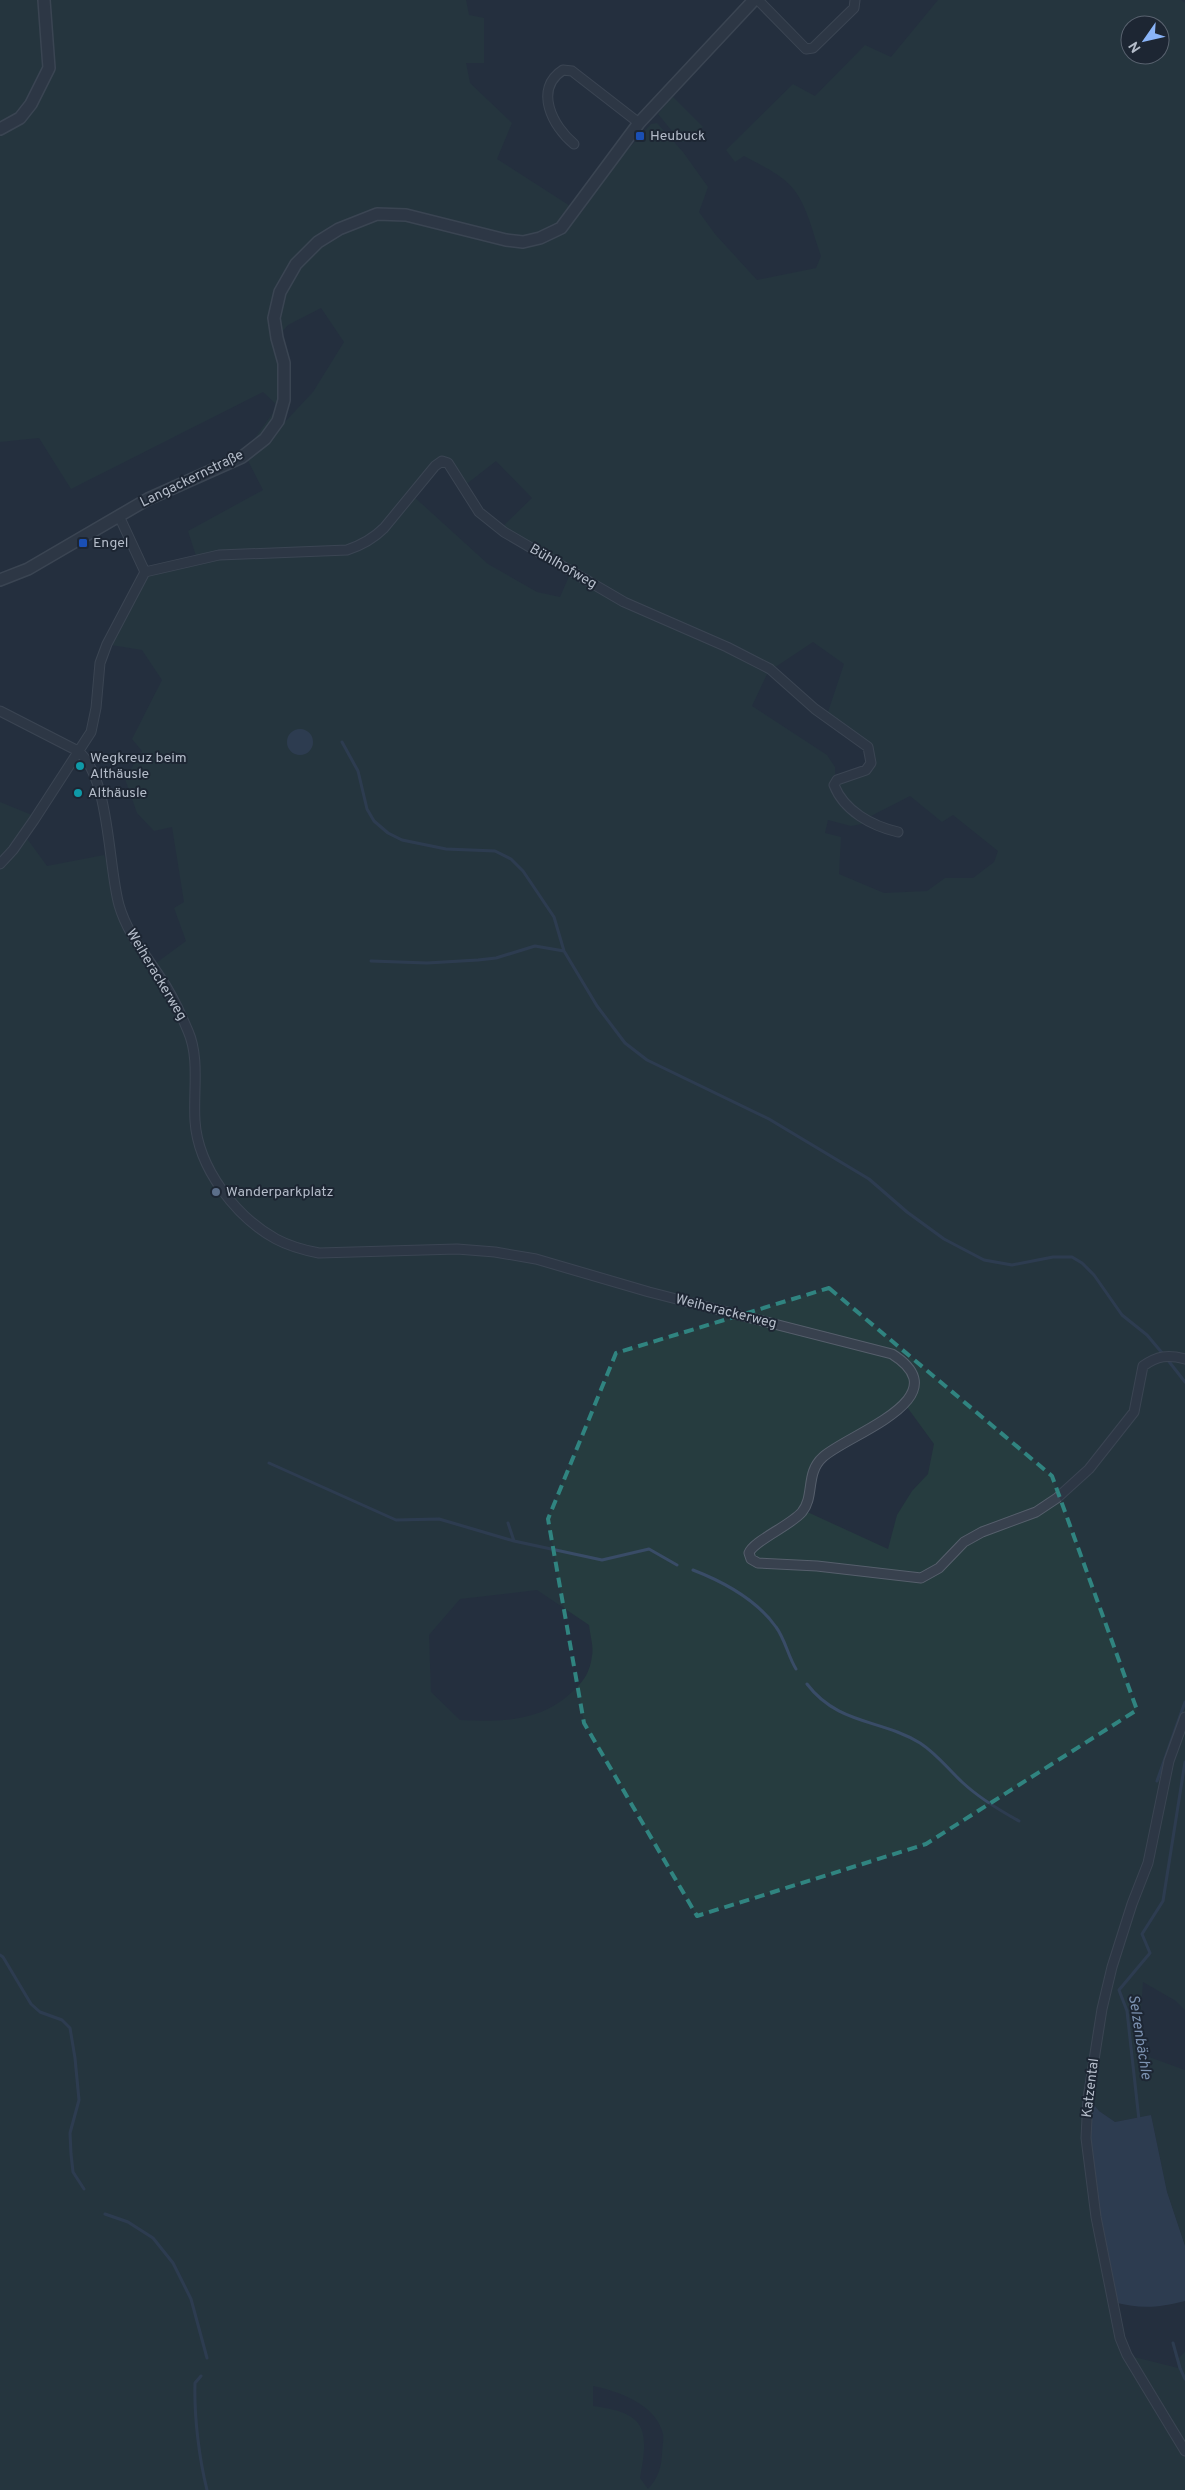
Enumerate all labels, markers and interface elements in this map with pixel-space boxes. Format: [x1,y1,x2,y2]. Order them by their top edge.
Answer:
north arrow [1120,15,1170,65]
text: N [1126,38,1145,55]
place label: Heubuck [650,128,705,145]
marker: Heubuck [634,130,646,142]
street label: Langackernstraße [138,447,246,511]
place label: Engel [93,535,128,552]
marker: Engel [77,537,89,549]
street label: Bühlhofweg [526,541,600,593]
place label: Wegkreuz beim Althäusle [90,750,187,783]
marker: Wegkreuz beim Althäusle [74,760,86,772]
place label: Althäusle [88,785,147,802]
marker: Althäusle [72,787,84,799]
street label: Weiherackerweg [122,926,190,1024]
place label: Wanderparkplatz [226,1184,334,1201]
marker: Wanderparkplatz [210,1186,222,1198]
street label: Weiherackerweg [674,1291,778,1333]
water label: Selzenbächle [1123,1993,1155,2081]
street label: Katzental [1079,2057,1103,2119]

